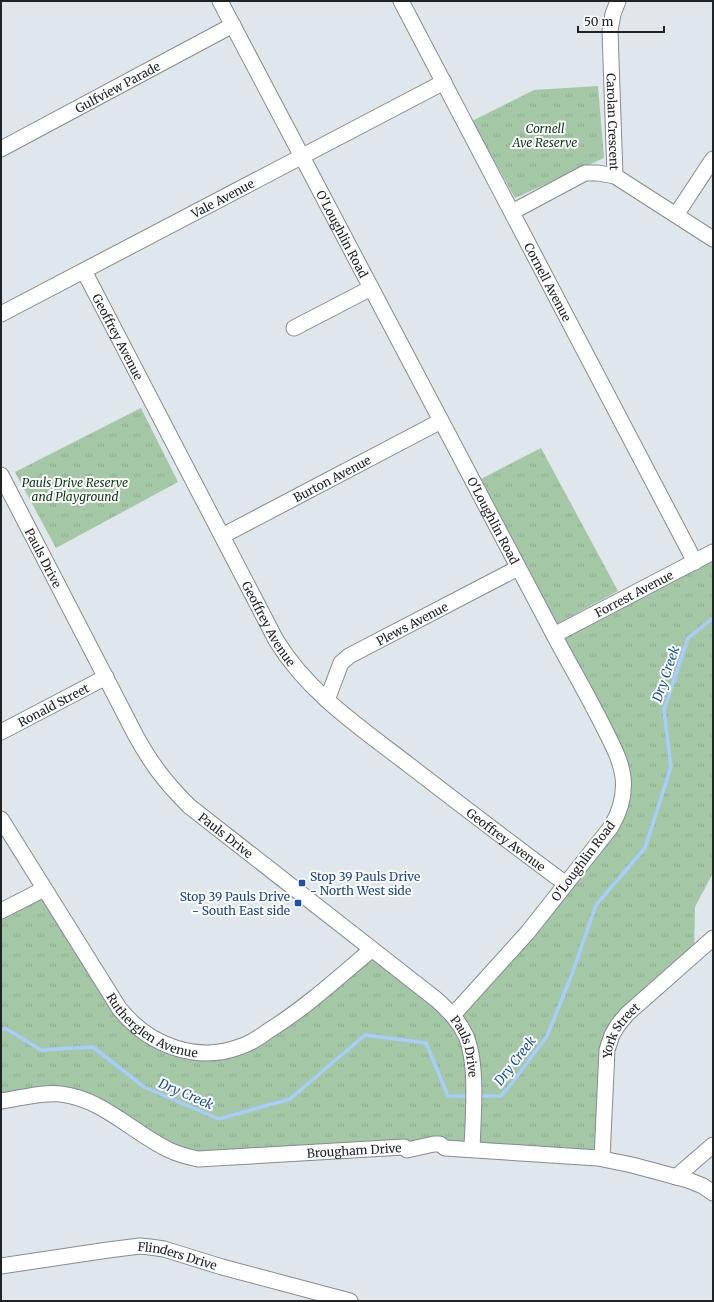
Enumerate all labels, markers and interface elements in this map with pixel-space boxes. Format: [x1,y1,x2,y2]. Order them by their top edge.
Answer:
scale bar [578,8,664,34]
text: 50 m [584,14,613,29]
street label: Gulfview Parade [72,58,162,116]
street label: Carolan Crescent [604,73,622,171]
park label: Cornell Ave Reserve [512,121,577,150]
street label: Vale Avenue [188,175,256,221]
street label: O'Loughlin Road [313,187,372,280]
street label: Cornell Avenue [521,240,575,324]
street label: Geoffrey Avenue [90,291,147,382]
street label: Burton Avenue [291,452,373,505]
street label: O'Loughlin Road [464,474,523,567]
park label: Pauls Drive Reserve and Playground [22,475,128,504]
street label: Pauls Drive [22,525,65,590]
street label: Forrest Avenue [592,567,676,620]
street label: Geoffrey Avenue [239,578,299,669]
street label: Plews Avenue [373,598,450,648]
water label: Dry Creek [648,644,683,705]
street label: Ronald Street [15,680,92,729]
street label: Geoffrey Avenue [464,805,549,874]
street label: Pauls Drive [196,809,256,861]
street label: O'Loughlin Road [548,818,618,904]
place label: Stop 39 Pauls Drive - North West side [310,869,420,898]
marker: Stop 39 Pauls Drive - North West side [297,878,307,888]
place label: Stop 39 Pauls Drive - South East side [180,889,290,918]
marker: Stop 39 Pauls Drive - South East side [293,898,303,908]
street label: Rutherglen Avenue [104,990,199,1060]
street label: York Street [599,999,643,1059]
street label: Pauls Drive [448,1012,481,1078]
water label: Dry Creek [490,1033,540,1090]
water label: Dry Creek [155,1074,216,1113]
street label: Brougham Drive [306,1140,402,1160]
street label: Flinders Drive [137,1238,219,1273]

